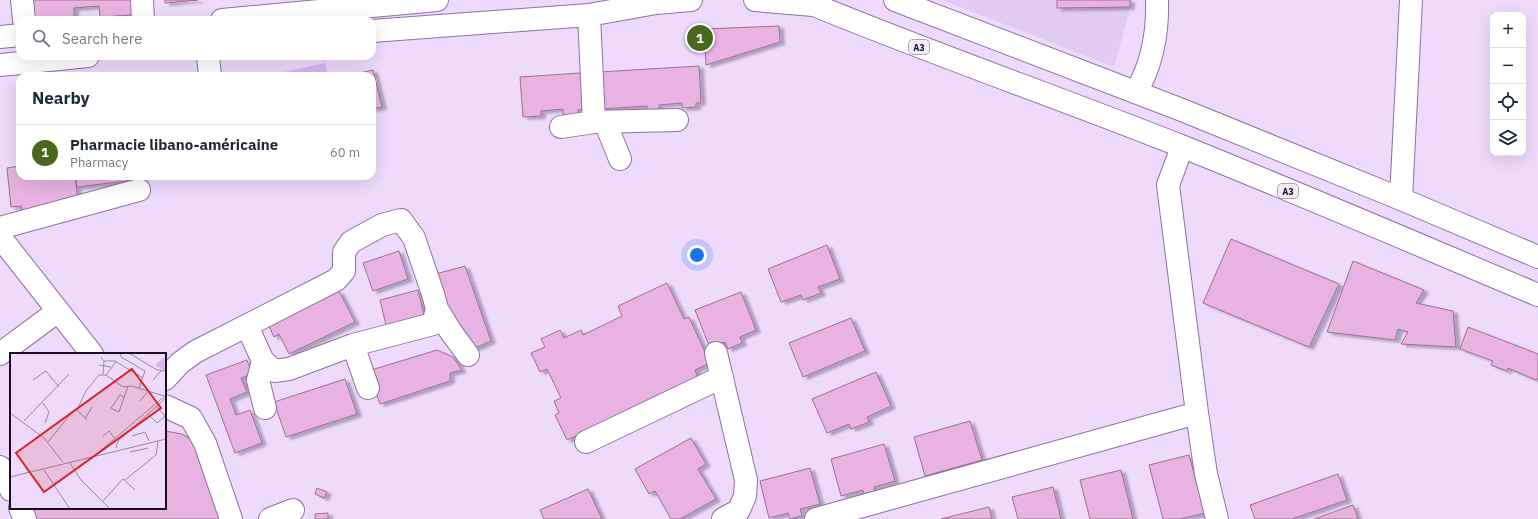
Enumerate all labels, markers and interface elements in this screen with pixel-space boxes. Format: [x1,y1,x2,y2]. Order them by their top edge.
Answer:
map controls [1490,12,1526,156]
button: + [1490,12,1526,48]
search box [16,16,376,60]
pin: 1 [687,23,713,53]
icon: search [30,27,52,49]
text: Search here [62,29,142,48]
road number: A3 [909,40,929,54]
button: − [1490,48,1526,84]
button: locate [1490,84,1526,120]
text: Nearby [32,87,90,109]
button: layers [1490,120,1526,156]
text: Pharmacie libano-américaine [70,135,278,154]
text: 1 [41,144,49,161]
text: 60 m [330,144,360,161]
text: Pharmacy [70,154,128,171]
road number: A3 [1278,184,1298,198]
your location [687,245,707,265]
inset map [10,353,166,509]

